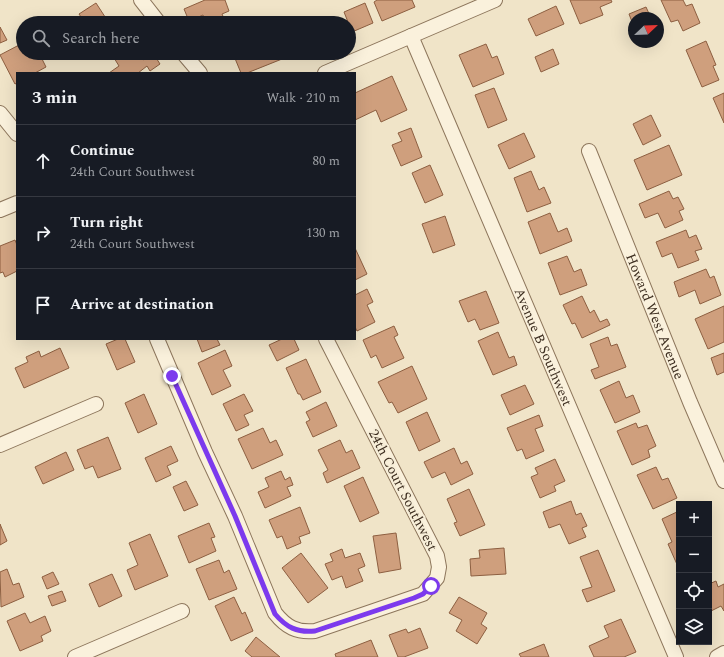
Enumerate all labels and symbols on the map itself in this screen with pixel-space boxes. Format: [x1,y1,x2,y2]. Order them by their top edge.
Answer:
north arrow [628,12,664,48]
street label: Howard West Avenue [621,250,690,382]
street label: Avenue B Southwest [509,284,578,409]
route end [163,367,181,385]
street label: 24th Court Southwest [363,425,443,555]
route start [422,577,440,595]

